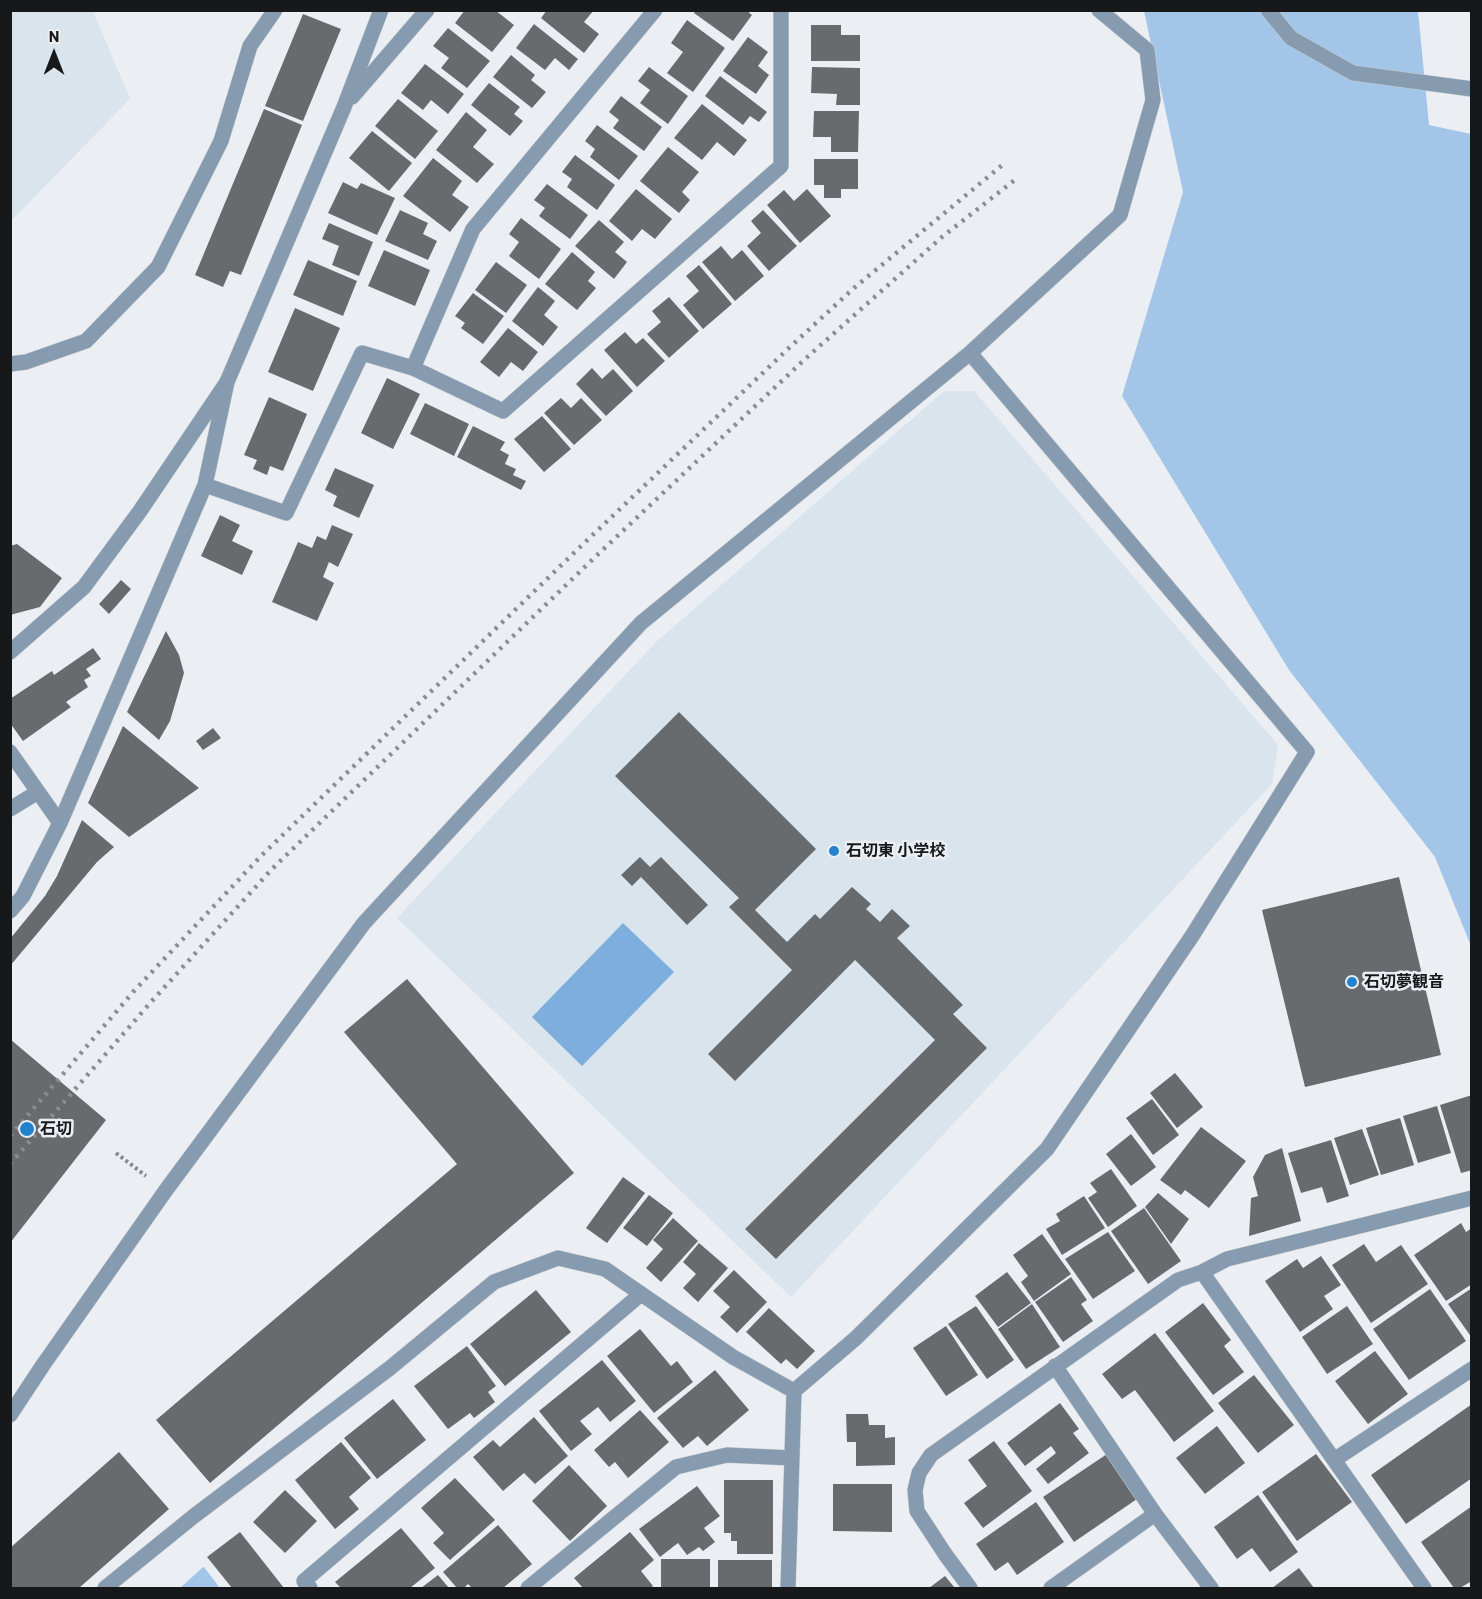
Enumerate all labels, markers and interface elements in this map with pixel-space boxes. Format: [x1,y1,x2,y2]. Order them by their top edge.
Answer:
north arrow [24,24,84,84]
text: N [49,26,59,45]
place label: 石切東 小学校 [846,841,945,861]
marker: 石切東 小学校 [827,844,841,858]
place label: 石切夢観音 [1364,972,1444,992]
marker: 石切夢観音 [1345,975,1359,989]
place label: 石切 [40,1119,72,1139]
marker: 石切 [18,1120,36,1138]

